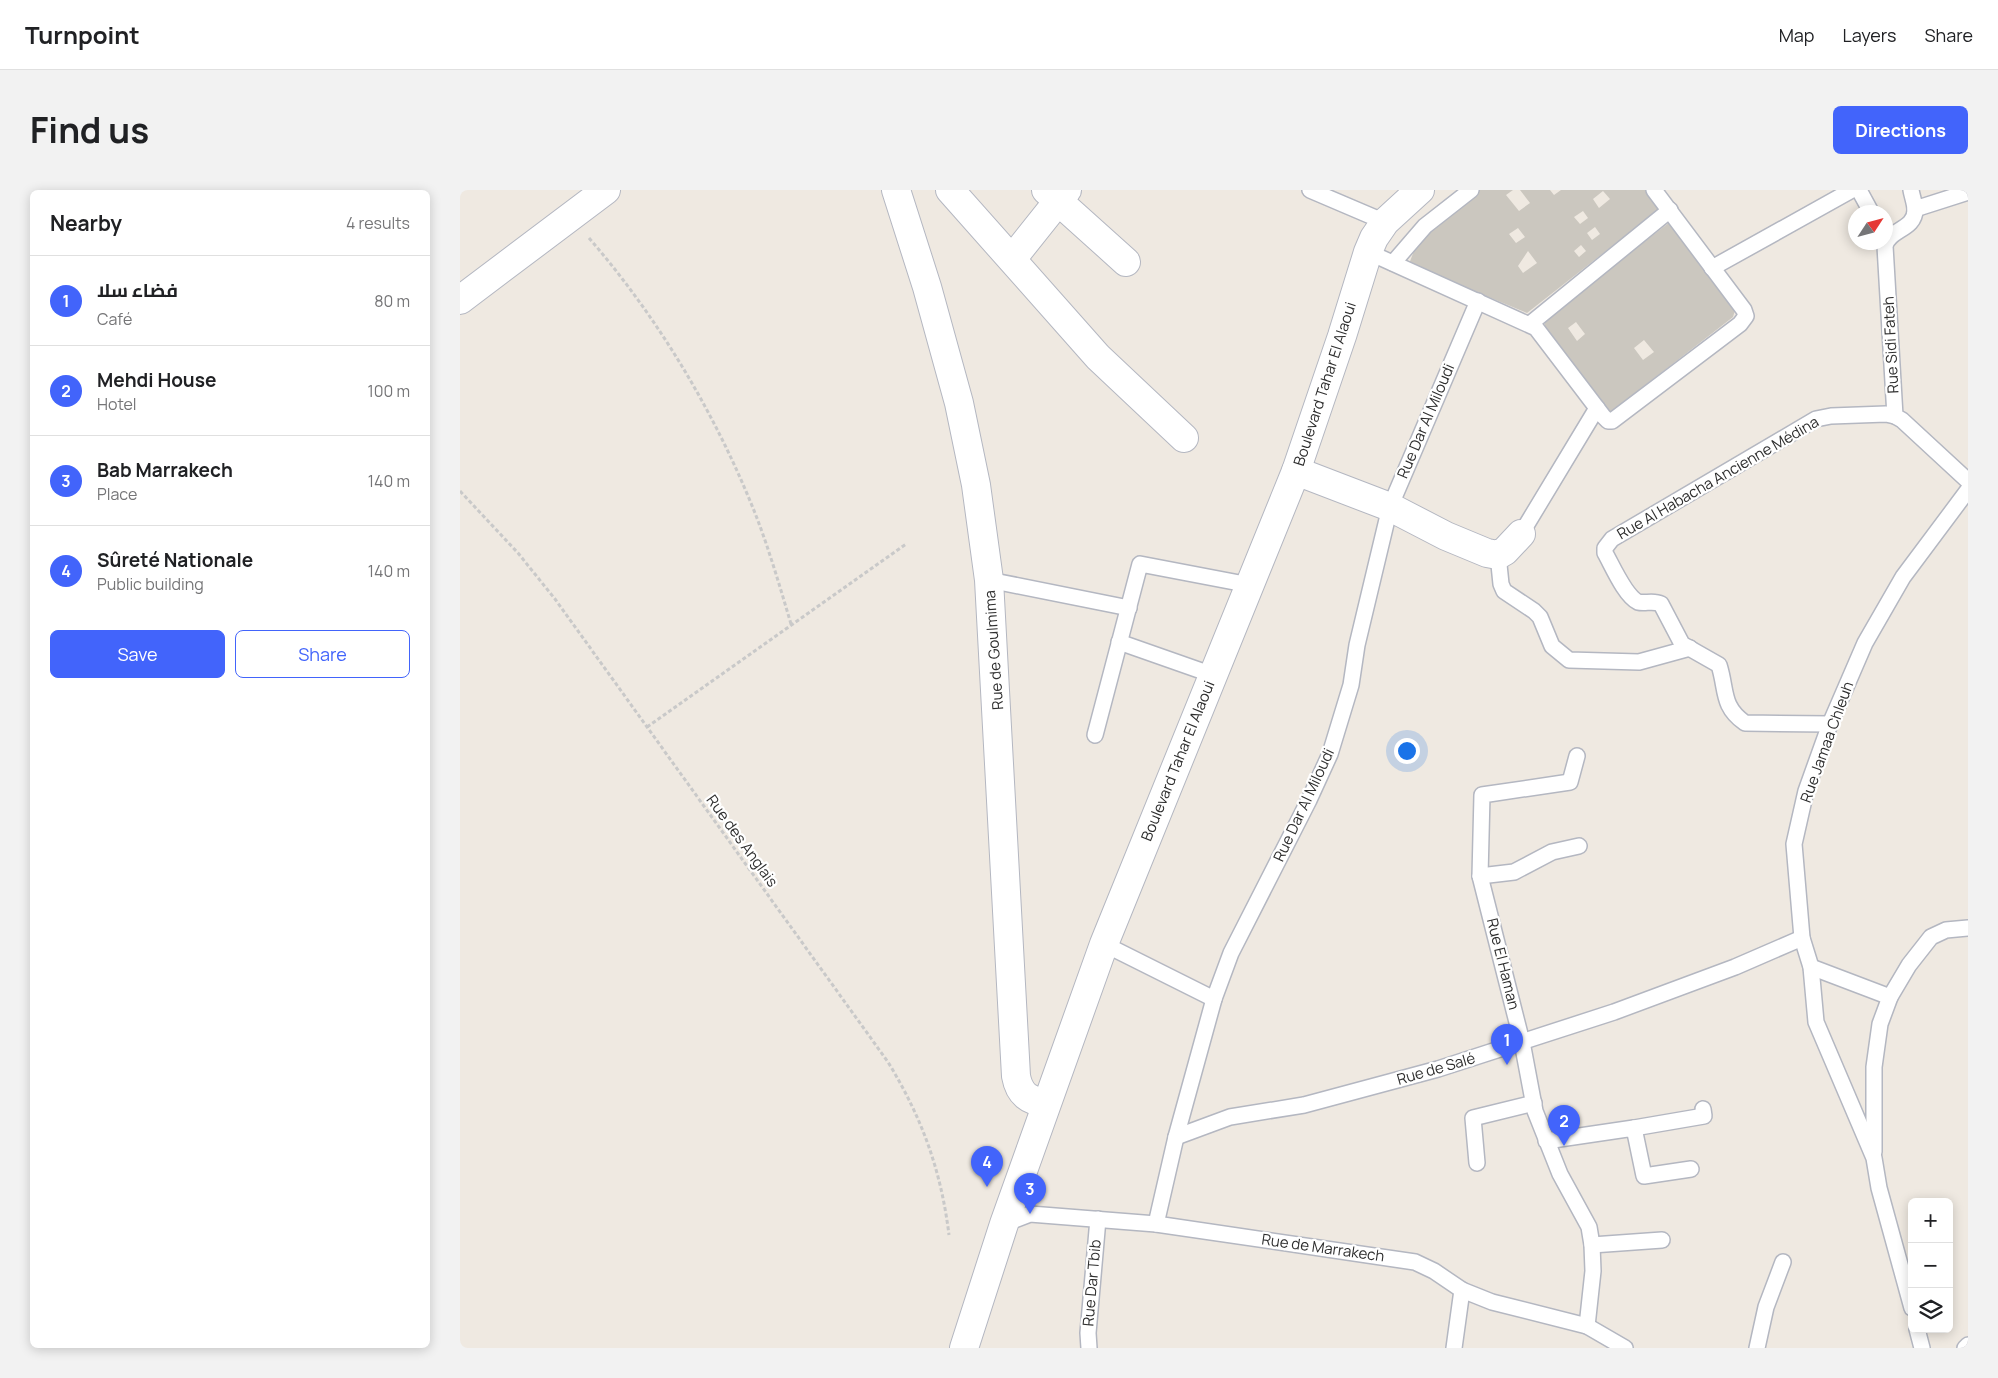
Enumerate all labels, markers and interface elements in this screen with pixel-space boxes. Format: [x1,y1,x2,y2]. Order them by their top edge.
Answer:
text: Turnpoint [25,18,140,51]
text: Map [1779,23,1814,47]
text: Layers [1842,23,1896,47]
text: Share [1924,23,1973,47]
text: Find us [30,106,149,154]
button: Directions [1833,106,1968,154]
north arrow [1848,205,1893,250]
text: Nearby [50,209,122,237]
text: 4 results [346,212,410,234]
text: فضاء سلا [97,277,178,303]
text: 1 [62,290,70,312]
text: 80 m [374,290,410,312]
street label: Rue Sidi Fateh [1877,296,1904,394]
street label: Boulevard Tahar El Alaoui [1288,299,1361,468]
text: Café [97,308,132,330]
street label: Rue Dar Al Miloudi [1392,360,1459,481]
text: Mehdi House [97,367,216,393]
text: 2 [61,380,71,402]
text: 100 m [367,380,410,402]
text: Hotel [97,393,137,415]
street label: Rue Al Habacha Ancienne Médina [1613,411,1822,544]
text: Bab Marrakech [97,457,233,483]
text: 3 [61,470,71,492]
text: 140 m [368,470,410,492]
text: Place [97,483,137,505]
text: Sûreté Nationale [97,547,253,573]
text: 4 [61,560,71,582]
text: 140 m [368,560,410,582]
text: Public building [97,573,204,595]
street label: Rue de Goulmima [979,589,1008,711]
button: Save [50,630,225,678]
button: Share [235,630,410,678]
street label: Boulevard Tahar El Alaoui [1136,678,1219,844]
street label: Rue Jamaa Chleuh [1795,678,1858,805]
your location [1394,738,1420,764]
street label: Rue Dar Al Miloudi [1268,745,1339,865]
street label: Rue des Anglais [702,790,783,891]
street label: Rue El Haman [1482,916,1525,1012]
pin: 1 [1491,1024,1523,1065]
street label: Rue de Salé [1394,1047,1478,1090]
pin: 2 [1548,1105,1580,1146]
pin: 4 [971,1146,1003,1187]
pin: 3 [1014,1173,1046,1214]
map controls [1908,1198,1953,1333]
button: + [1908,1198,1953,1243]
street label: Rue de Marrakech [1260,1228,1386,1267]
street label: Rue Dar Tbib [1077,1239,1106,1327]
button: − [1908,1243,1953,1288]
button: layers [1908,1288,1953,1333]

